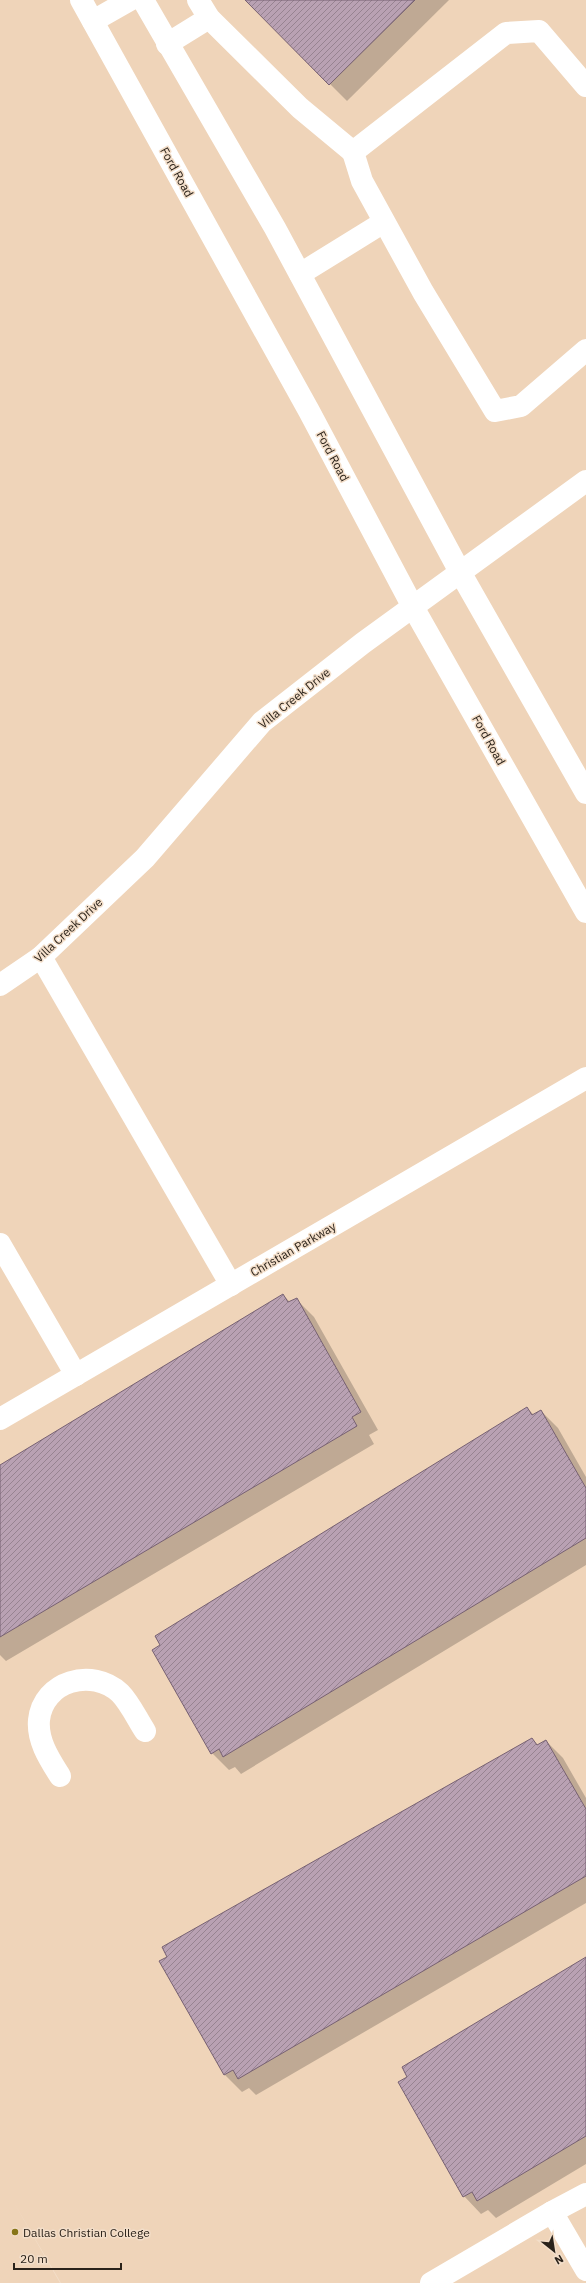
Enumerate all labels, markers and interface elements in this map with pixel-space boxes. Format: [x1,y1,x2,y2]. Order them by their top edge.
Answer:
street label: Ford Road [157,144,197,200]
street label: Ford Road [314,428,352,484]
street label: Villa Creek Drive [255,664,333,732]
street label: Ford Road [469,712,509,768]
street label: Villa Creek Drive [31,894,106,965]
street label: Christian Parkway [247,1218,339,1280]
place label: Dallas Christian College [23,2225,150,2240]
marker: Dallas Christian College [10,2227,20,2237]
north arrow [534,2231,574,2271]
scale bar [14,2245,121,2271]
text: 20 m [20,2251,48,2266]
text: N [552,2252,566,2268]

